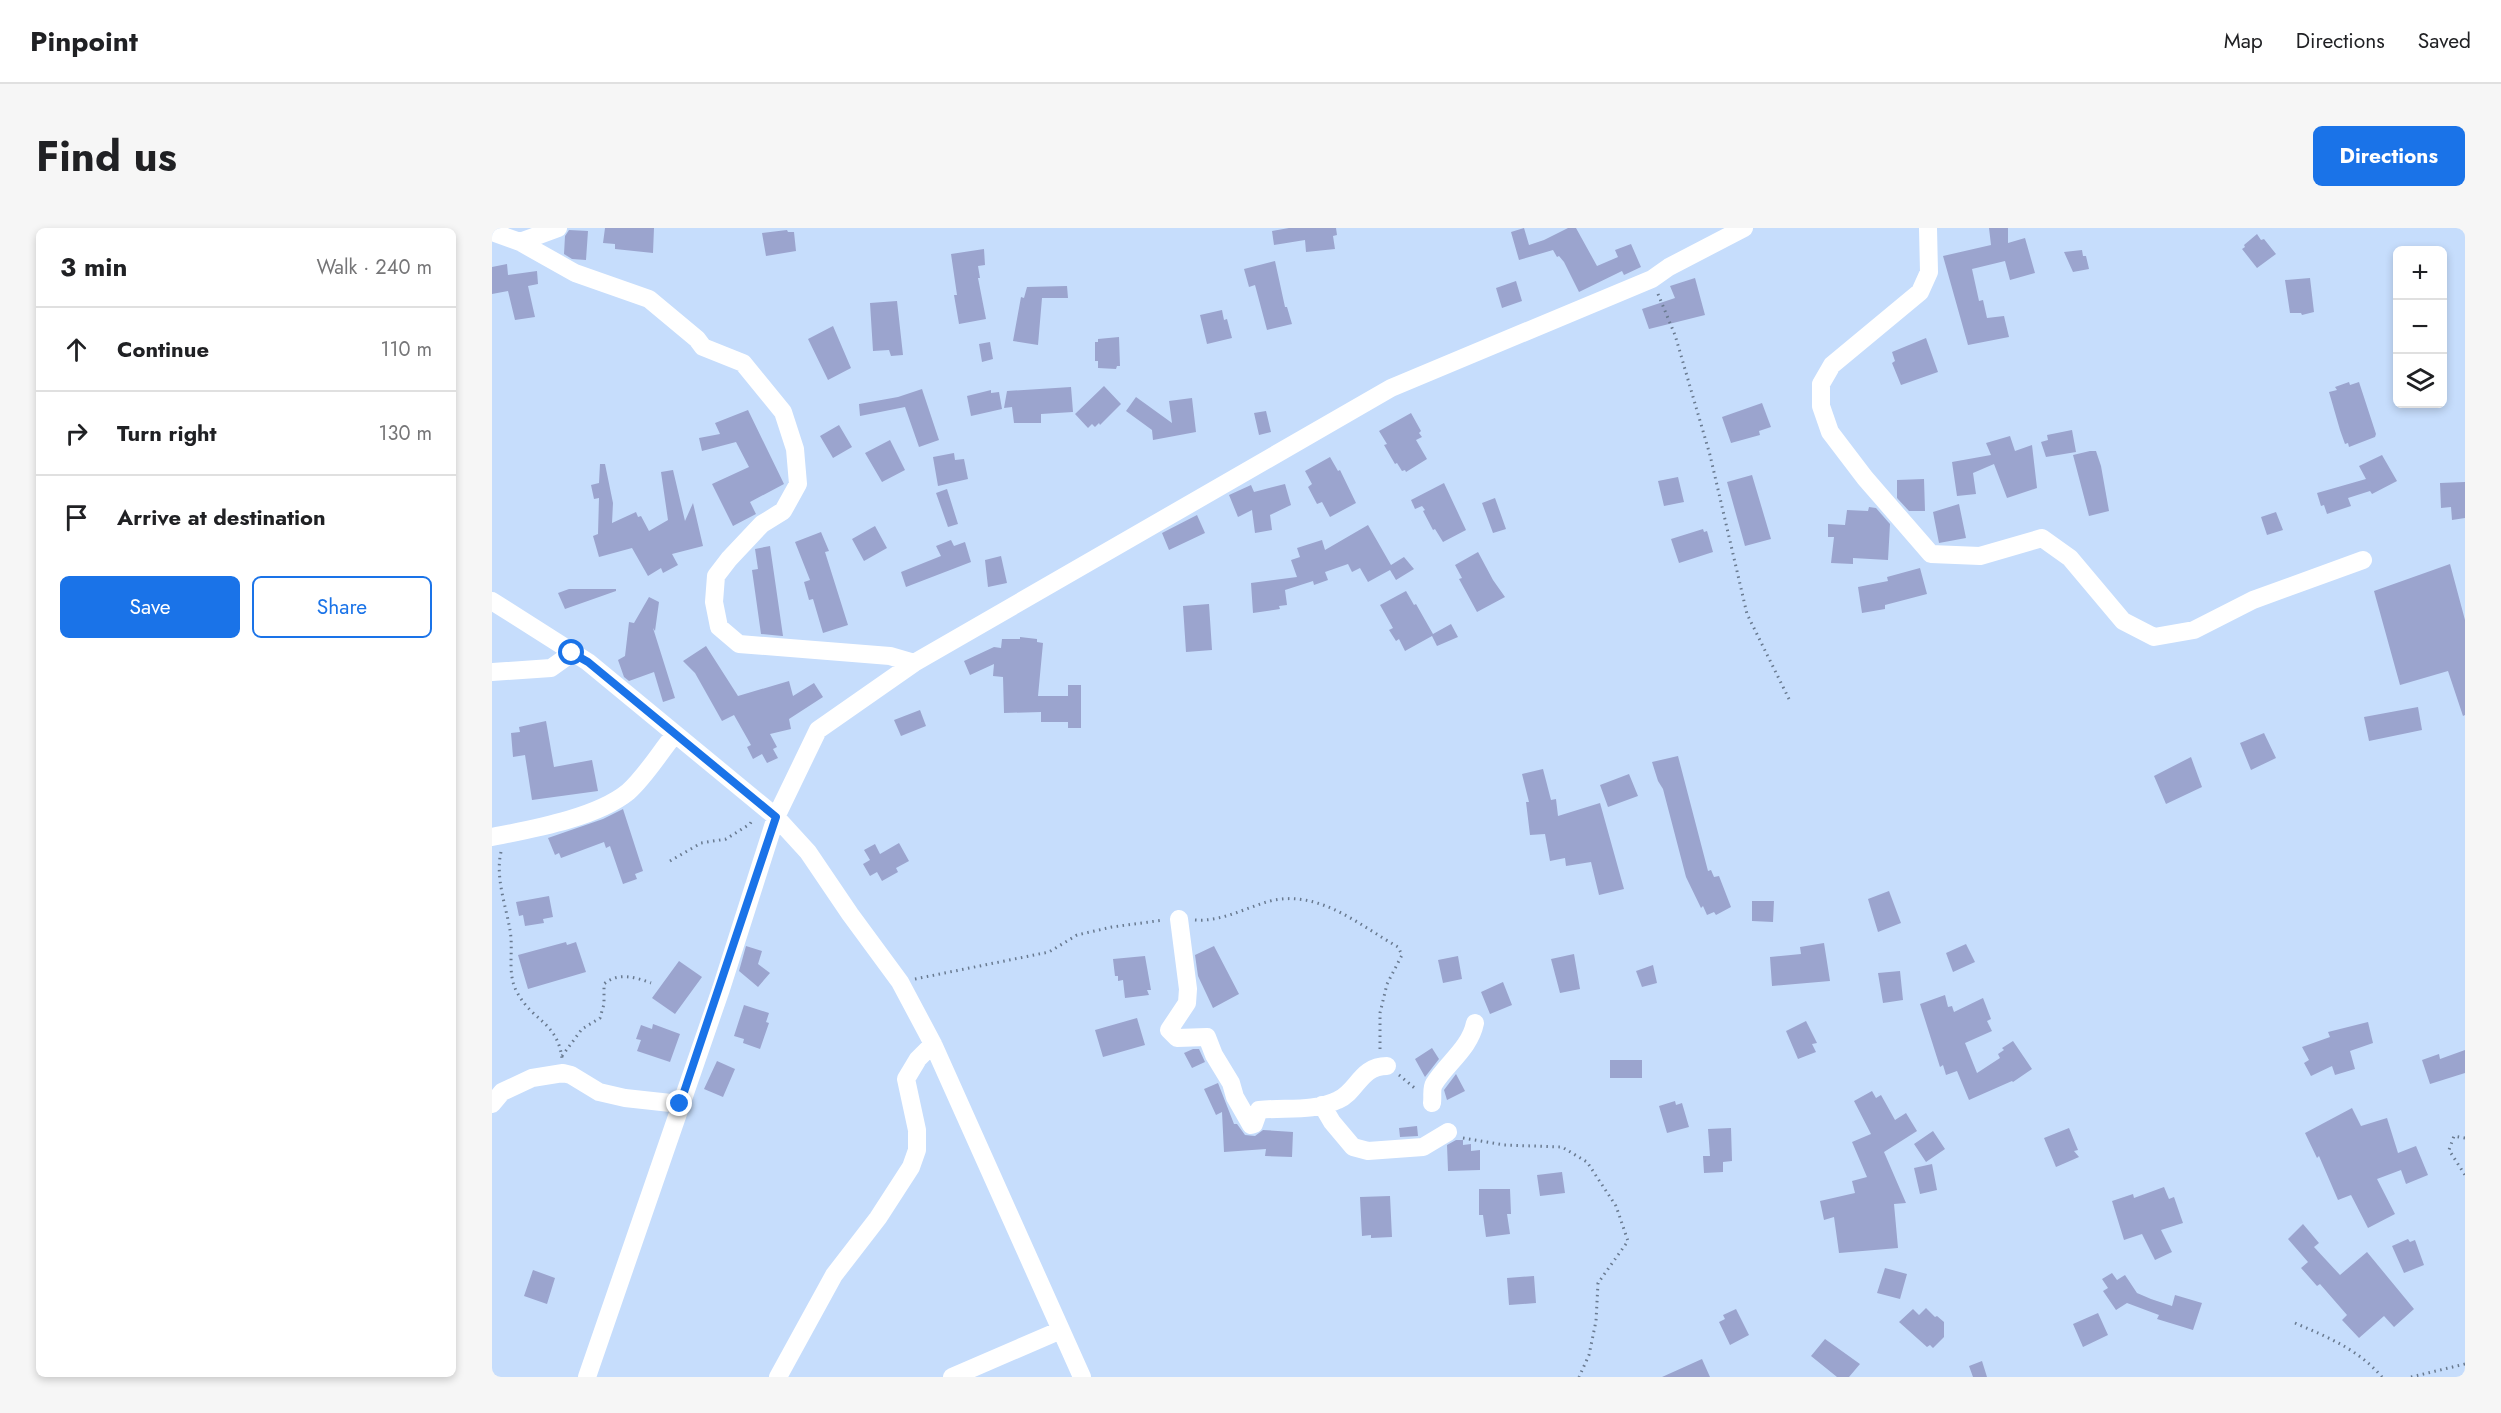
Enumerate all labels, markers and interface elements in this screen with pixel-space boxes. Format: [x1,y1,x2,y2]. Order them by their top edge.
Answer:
text: Pinpoint [30,21,138,62]
text: Map [2224,26,2263,56]
text: Directions [2296,26,2385,56]
text: Saved [2418,26,2471,56]
text: Find us [36,126,177,187]
button: Directions [2313,126,2465,186]
map controls [2393,246,2447,408]
button: + [2393,246,2447,300]
text: 3 min [60,248,127,286]
text: Walk · 240 m [317,253,432,282]
button: − [2393,300,2447,354]
icon: ahead [60,333,93,366]
text: Continue [117,333,209,365]
text: 110 m [380,335,432,364]
button: layers [2393,354,2447,408]
icon: right [60,417,93,450]
text: Turn right [117,417,217,449]
text: 130 m [378,419,432,448]
icon: arrive [60,501,93,534]
text: Arrive at destination [117,501,326,533]
button: Save [60,576,240,638]
button: Share [252,576,432,638]
route start [558,639,584,665]
route end [666,1090,692,1116]

